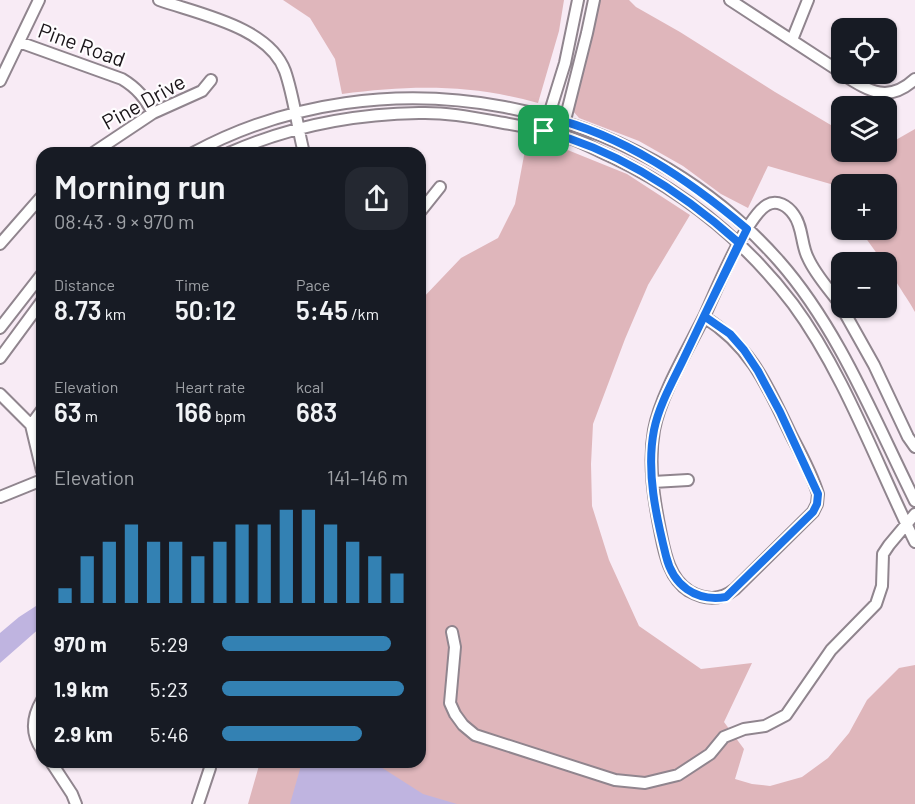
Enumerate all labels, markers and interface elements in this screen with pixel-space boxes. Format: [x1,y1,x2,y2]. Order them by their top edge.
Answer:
street label: Pine Road [35,17,129,71]
map controls [831,18,897,318]
button: locate [831,18,897,84]
street label: Pine Drive [97,68,189,134]
button: layers [831,96,897,162]
pin [518,105,569,156]
icon: arrive [527,114,560,147]
text: Morning run [54,166,226,206]
button: share [345,167,408,230]
button: + [831,174,897,240]
text: 08:43 · 9 × 970 m [54,209,195,233]
button: − [831,252,897,318]
text: Distance [54,275,115,294]
text: Time [175,275,210,294]
text: Pace [296,275,330,294]
text: 8.73 [54,294,101,325]
text: 50:12 [175,294,236,325]
text: 5:45 [296,294,348,325]
text: km [101,304,126,323]
text: /km [348,304,379,323]
text: Elevation [54,377,118,396]
text: Heart rate [175,377,245,396]
text: kcal [296,377,324,396]
text: 63 [54,396,82,427]
text: 166 [175,396,212,427]
text: 683 [296,396,337,427]
text: m [82,406,98,425]
text: bpm [212,406,246,425]
text: Elevation [54,465,135,489]
text: 141–146 m [327,465,408,489]
text: 970 m [54,632,107,656]
text: 5:29 [150,632,188,656]
text: 1.9 km [54,677,108,701]
text: 5:23 [150,677,188,701]
text: 2.9 km [54,722,113,746]
text: 5:46 [150,722,188,746]

